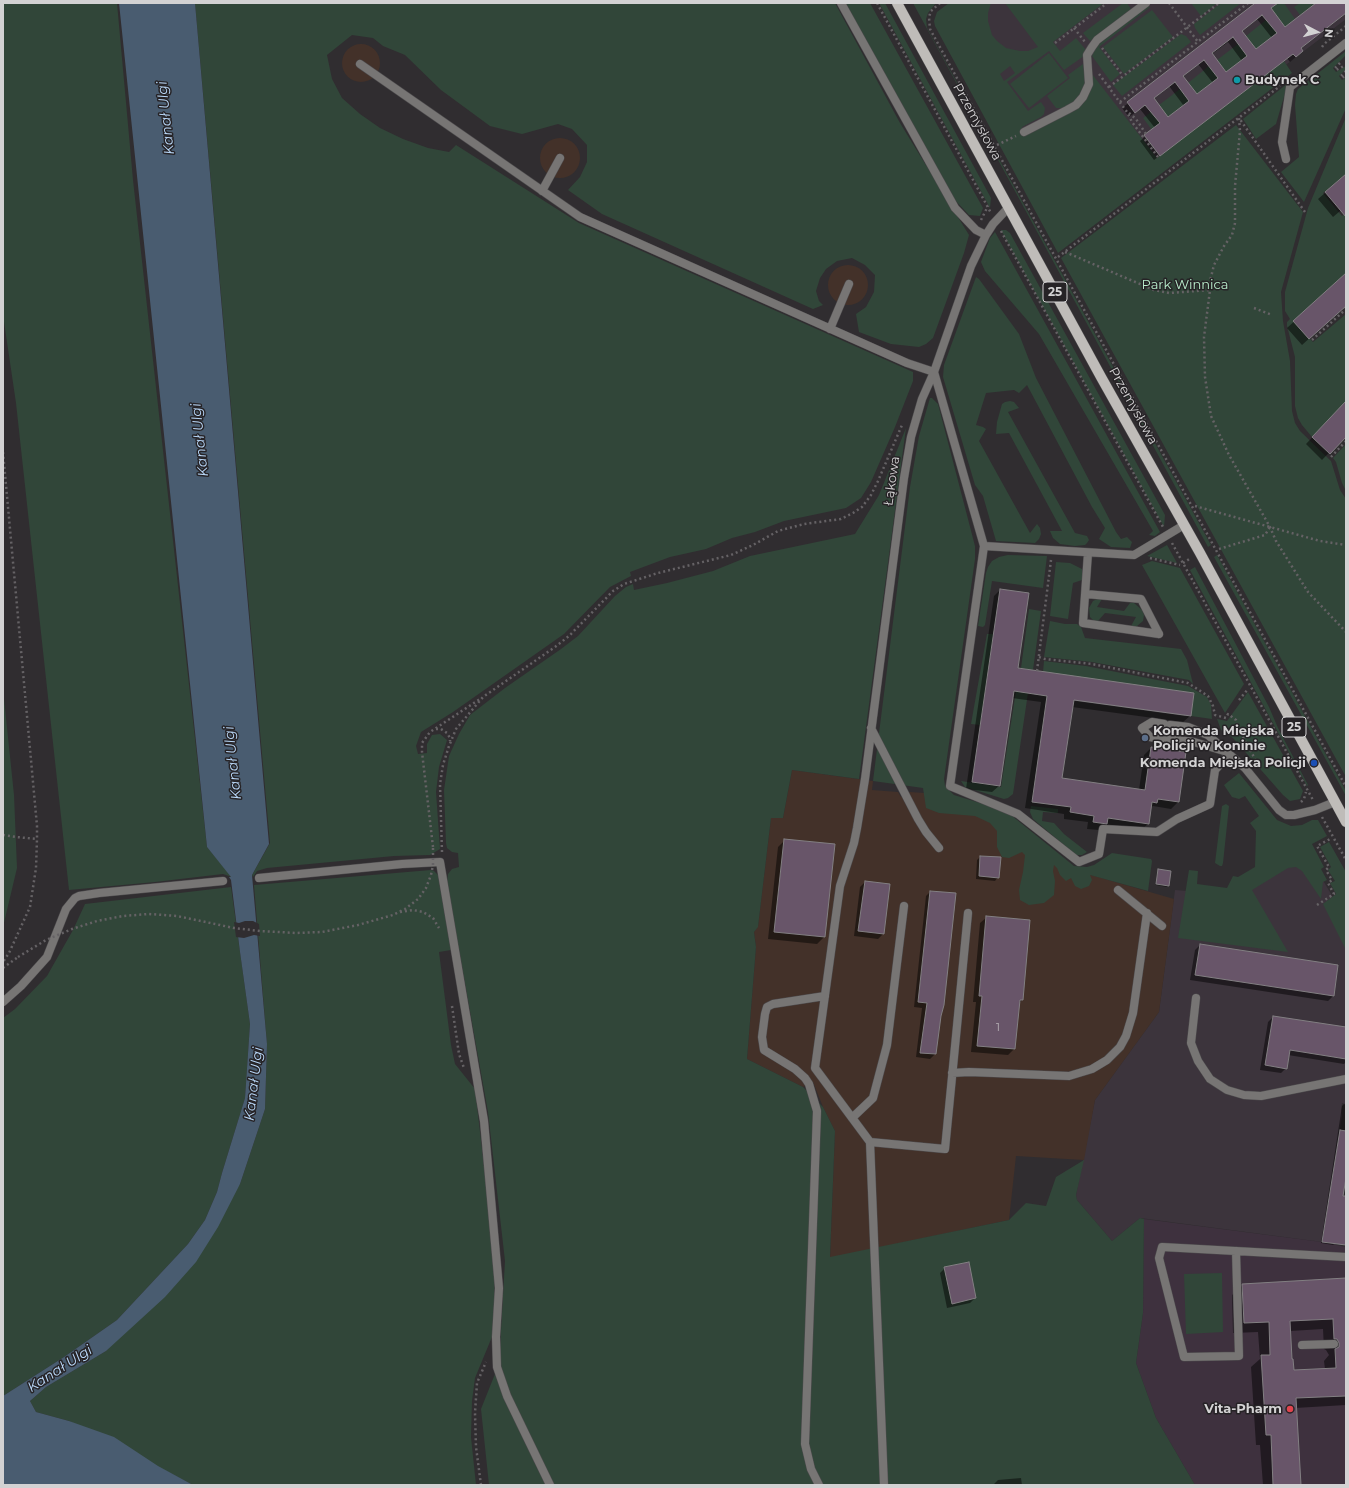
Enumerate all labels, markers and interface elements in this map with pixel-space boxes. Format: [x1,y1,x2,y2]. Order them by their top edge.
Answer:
north arrow [1297,12,1337,52]
text: N [1322,28,1336,38]
place label: Budynek C [1245,72,1319,88]
marker: Budynek C [1232,75,1242,85]
water label: Kanał Ulgi [154,80,178,156]
street label: Przemysłowa [949,81,1005,163]
park label: Park Winnica [1142,277,1228,293]
road number: 25 [1043,282,1067,302]
street label: Przemysłowa [1105,365,1161,447]
water label: Kanał Ulgi [188,402,212,478]
street label: Łąkowa [881,455,903,507]
road number: 25 [1282,717,1306,737]
place label: Komenda Miejska Policji w Koninie [1153,723,1274,754]
water label: Kanał Ulgi [221,725,245,801]
marker: Komenda Miejska Policji w Koninie [1140,733,1150,743]
place label: Komenda Miejska Policji [1140,755,1306,771]
marker: Komenda Miejska Policji [1309,758,1319,768]
house number: 1 [996,1021,1000,1035]
water label: Kanał Ulgi [241,1046,267,1122]
water label: Kanał Ulgi [24,1342,96,1396]
place label: Vita-Pharm [1204,1401,1282,1417]
marker: Vita-Pharm [1285,1404,1295,1414]

